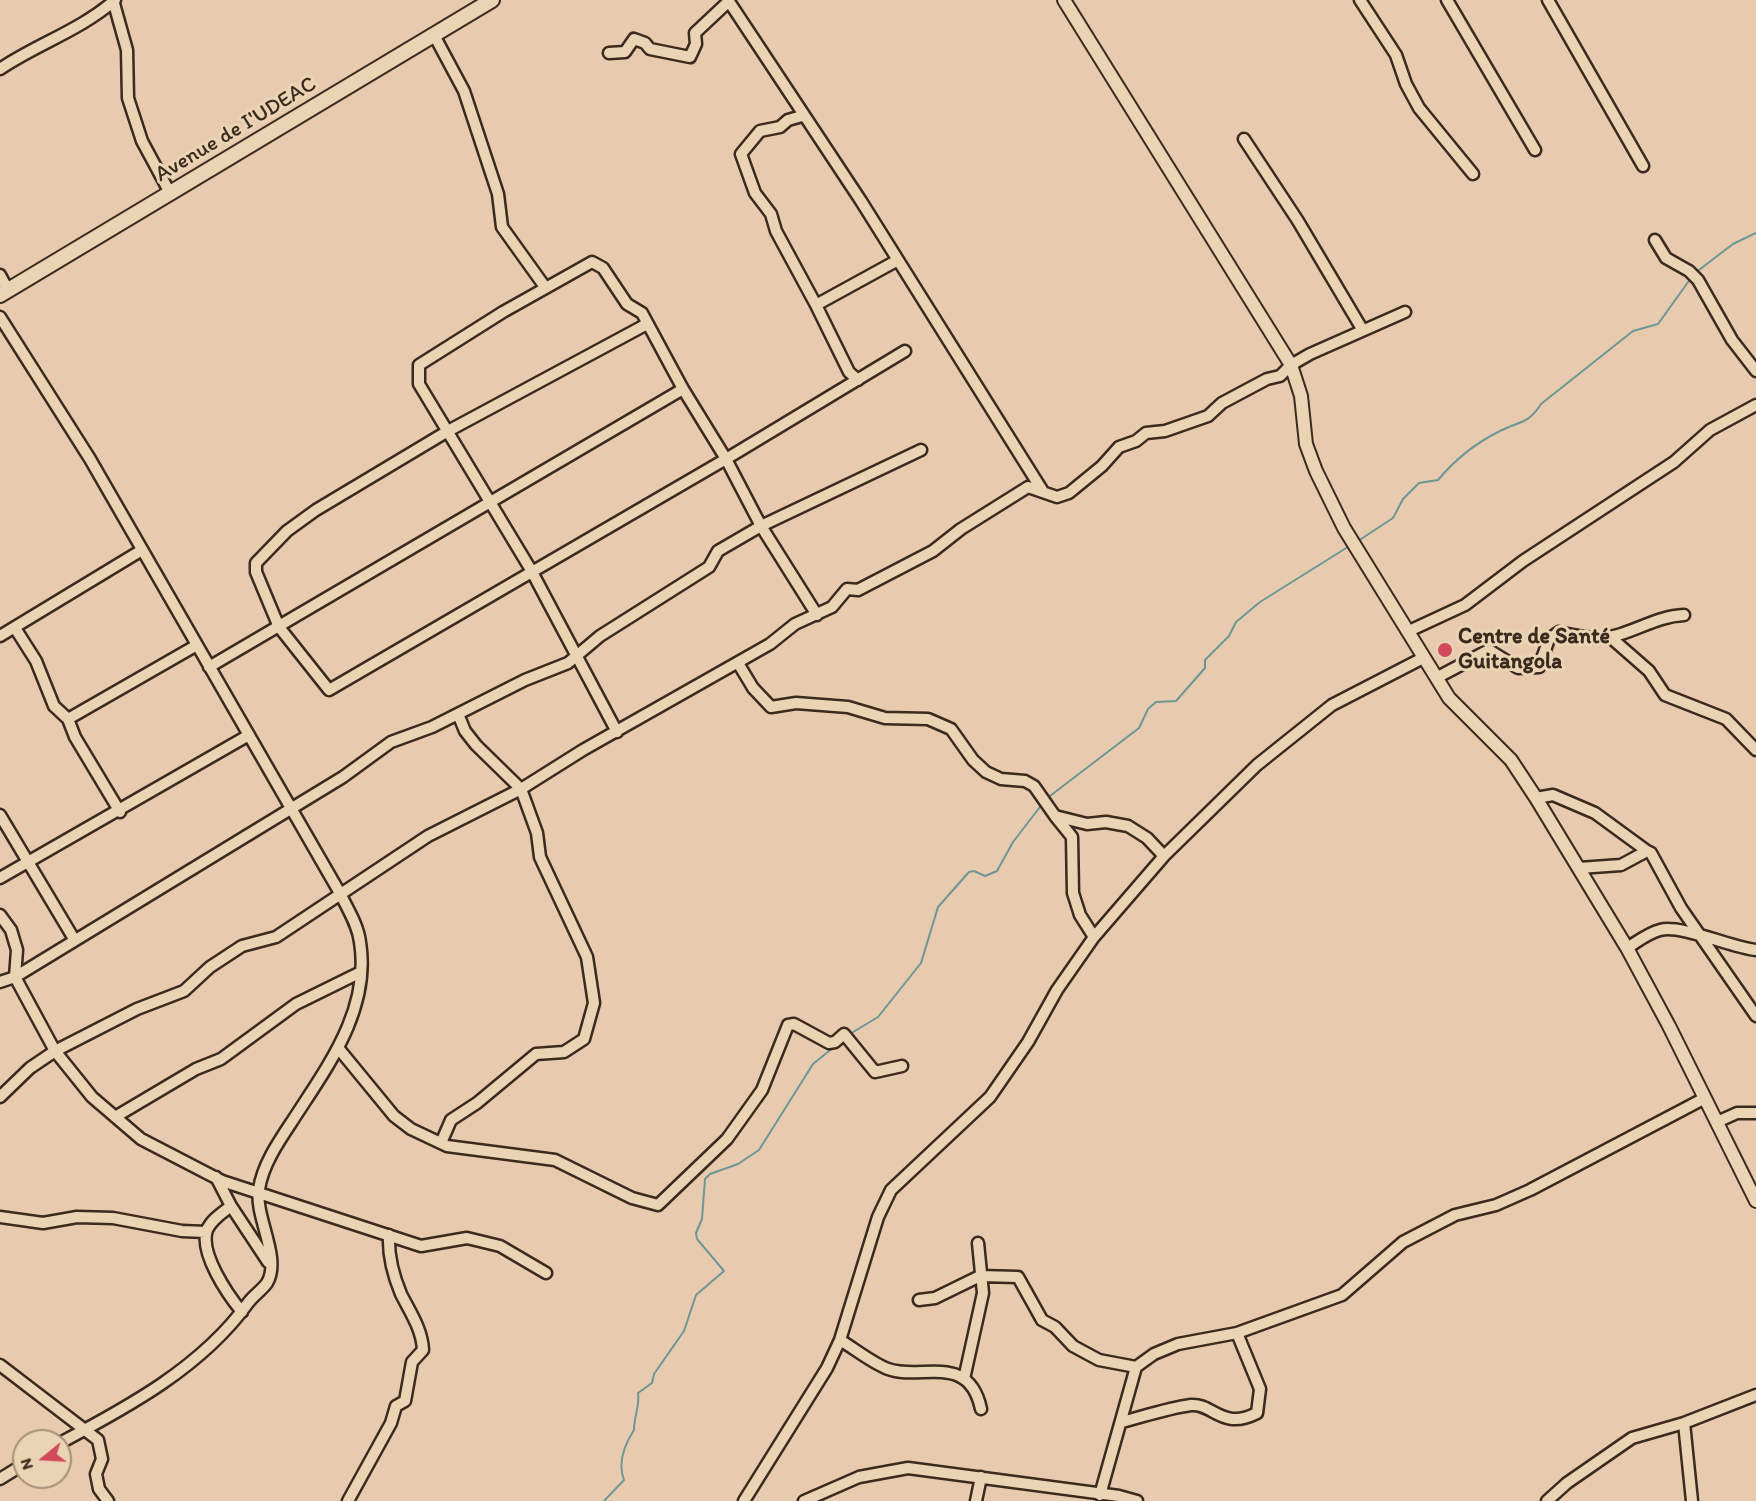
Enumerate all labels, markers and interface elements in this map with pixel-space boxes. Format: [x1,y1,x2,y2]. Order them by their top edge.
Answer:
street label: Avenue de I'UDEAC [151,72,321,188]
place label: Centre de Santé Guitangola [1458,624,1610,676]
marker: Centre de Santé Guitangola [1436,641,1454,659]
north arrow [12,1429,72,1489]
text: N [16,1456,37,1472]

